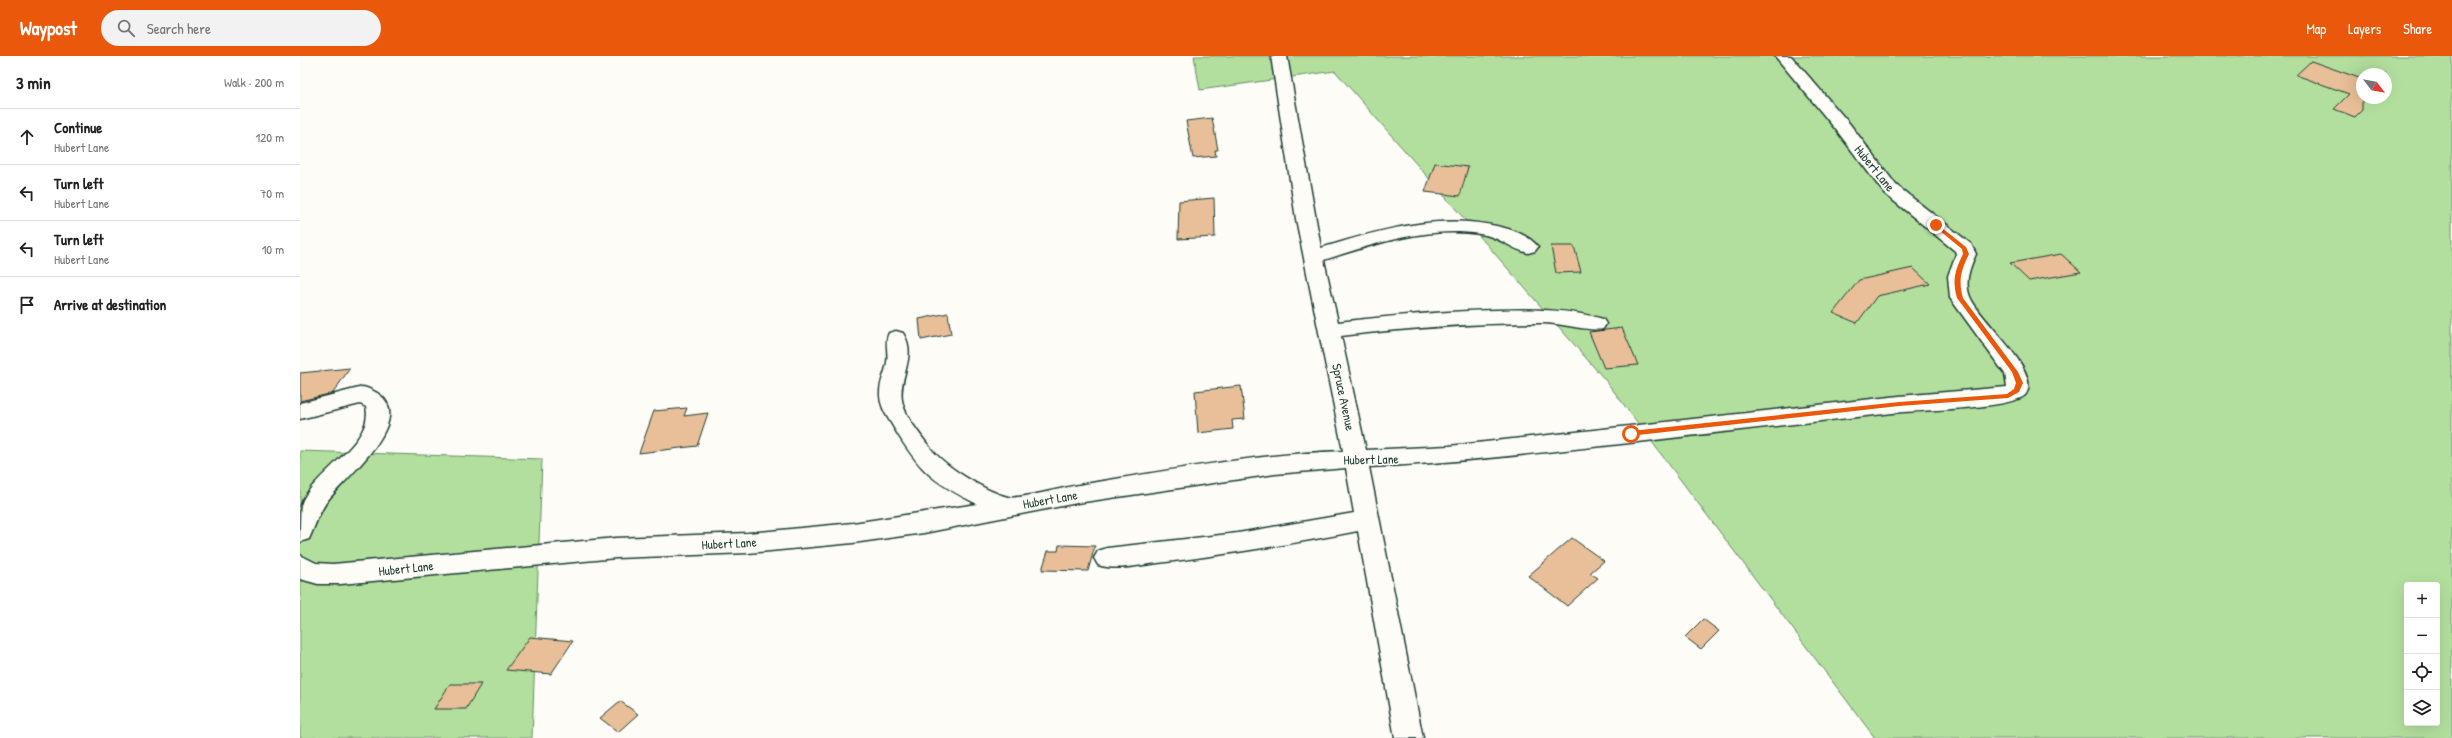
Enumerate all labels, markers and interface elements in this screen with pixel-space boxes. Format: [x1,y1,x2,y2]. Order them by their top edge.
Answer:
search box [101,10,381,46]
text: Waypost [20,15,77,41]
icon: search [115,17,137,39]
text: Search here [147,18,211,39]
text: Map [2306,19,2326,38]
text: Layers [2348,19,2381,38]
text: Share [2403,19,2432,38]
north arrow [2356,68,2392,104]
text: 3 min [16,71,51,94]
text: Walk · 200 m [224,73,284,91]
text: Continue [54,117,102,138]
icon: ahead [16,126,38,148]
text: 120 m [256,128,284,146]
text: Hubert Lane [54,138,109,156]
street label: Hubert Lane [1851,141,1899,195]
text: Turn left [54,173,104,194]
icon: left [16,182,38,204]
text: 70 m [260,184,284,202]
text: Hubert Lane [54,194,109,212]
route end [1927,216,1945,234]
text: Turn left [54,229,104,250]
icon: left [16,238,38,260]
text: 10 m [262,240,284,258]
text: Hubert Lane [54,250,109,268]
icon: arrive [16,294,38,316]
text: Arrive at destination [54,294,166,315]
street label: Spruce Avenue [1328,362,1360,432]
route start [1622,425,1640,443]
street label: Hubert Lane [1343,450,1399,468]
street label: Hubert Lane [1021,485,1079,513]
street label: Hubert Lane [701,533,757,553]
street label: Hubert Lane [378,556,434,580]
map controls [2404,582,2440,726]
button: + [2404,582,2440,618]
button: − [2404,618,2440,654]
button: locate [2404,654,2440,690]
button: layers [2404,690,2440,726]

